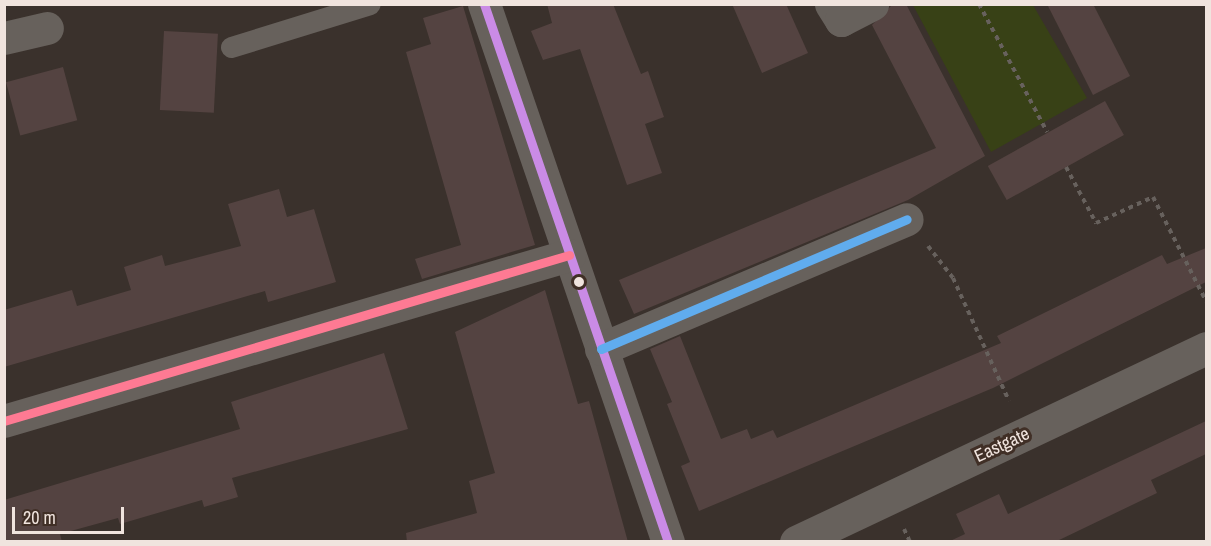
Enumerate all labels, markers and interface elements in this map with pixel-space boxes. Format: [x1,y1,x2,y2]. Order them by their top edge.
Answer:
unlabelled marker [573,276,585,288]
street label: Eastgate [971,423,1033,467]
scale bar [15,495,128,533]
text: 20 m [23,505,56,530]

